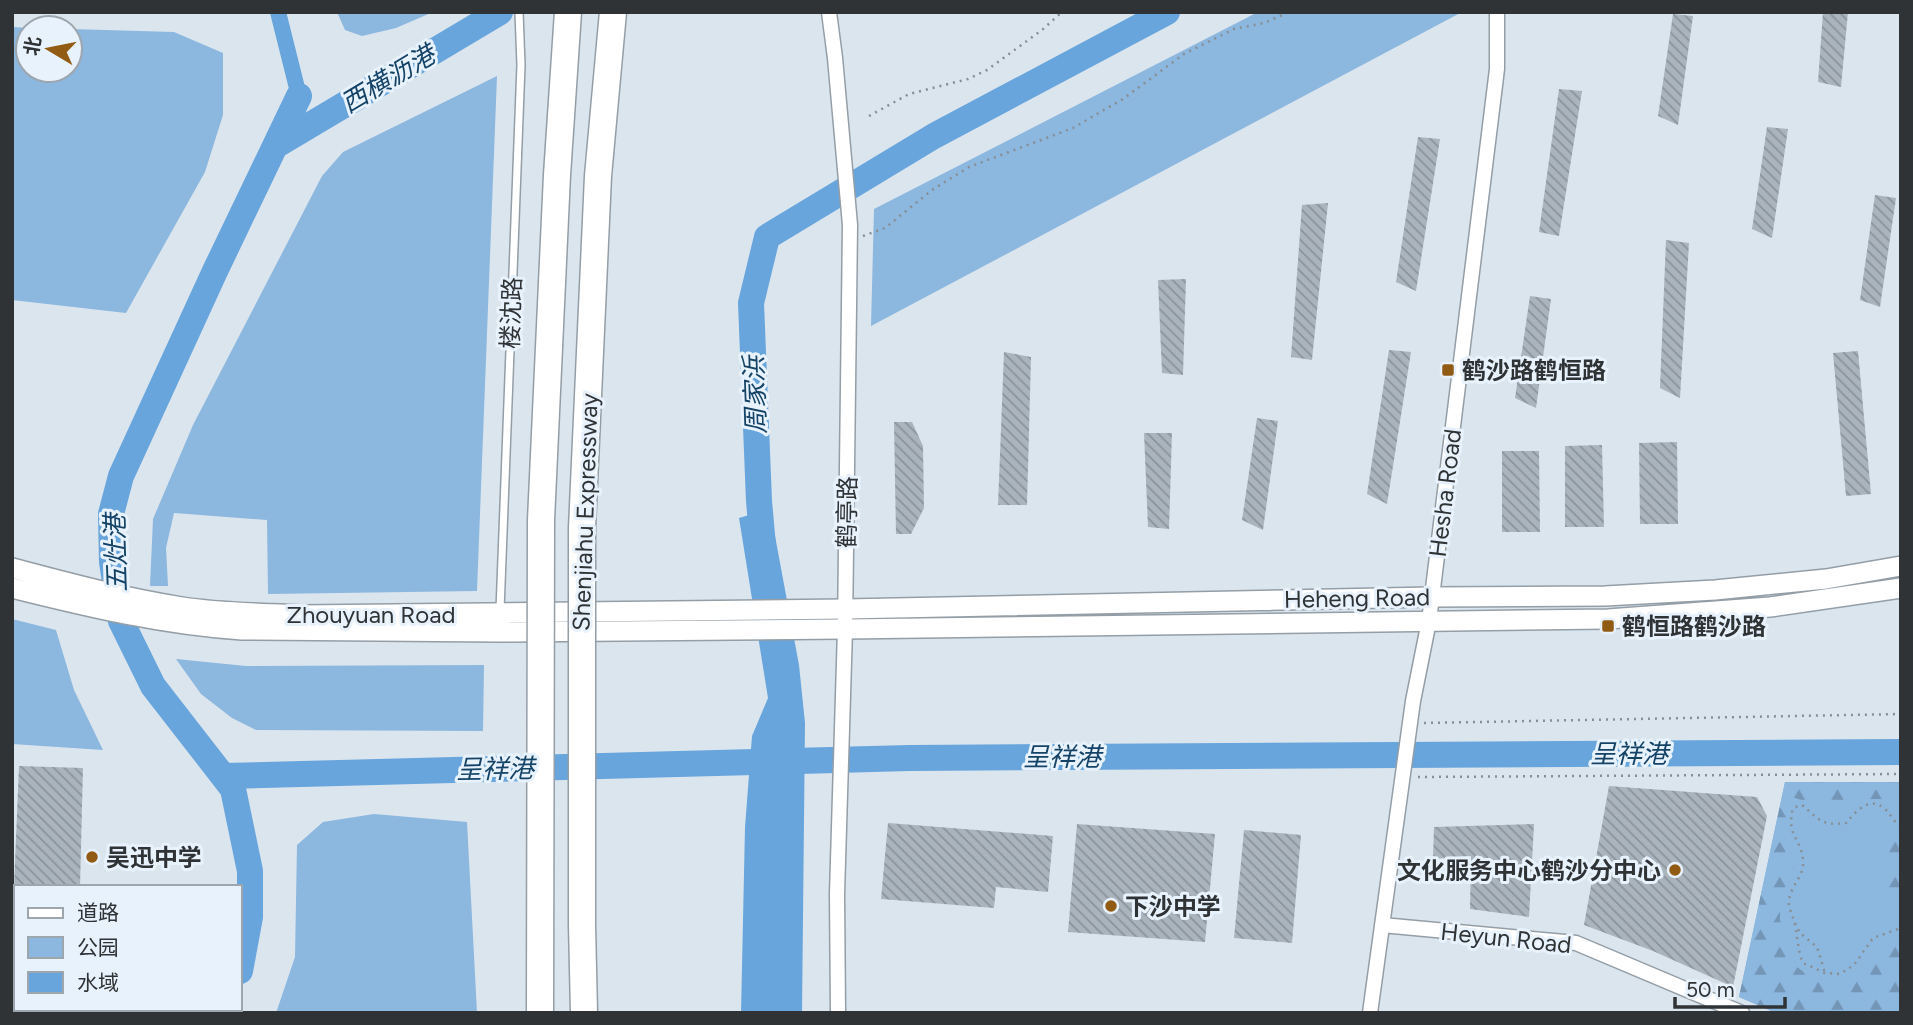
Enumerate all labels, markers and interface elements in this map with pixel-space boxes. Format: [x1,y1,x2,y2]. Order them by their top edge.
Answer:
north arrow [14,14,84,84]
text: 北 [20,35,46,57]
water label: 西横沥港 [335,36,444,120]
street label: 楼沈路 [495,277,527,349]
water label: 周家浜 [738,353,772,435]
place label: 鹤沙路鹤恒路 [1462,356,1606,385]
marker: 鹤沙路鹤恒路 [1440,362,1456,378]
street label: Shenjiahu Expressway [566,392,604,632]
street label: Hesha Road [1423,427,1467,559]
street label: 鹤亭路 [832,476,862,548]
water label: 五灶港 [99,509,133,593]
street label: Heheng Road [1284,582,1430,614]
street label: Zhouyuan Road [287,600,455,629]
place label: 鹤恒路鹤沙路 [1622,612,1766,641]
marker: 鹤恒路鹤沙路 [1600,618,1616,634]
water label: 呈祥港 [1590,738,1672,770]
water label: 呈祥港 [1023,741,1105,773]
water label: 呈祥港 [456,752,538,786]
place label: 吴迅中学 [106,843,202,872]
marker: 吴迅中学 [84,849,100,865]
place label: 文化服务中心鹤沙分中心 [1397,856,1661,885]
marker: 文化服务中心鹤沙分中心 [1667,862,1683,878]
legend [14,885,242,1011]
place label: 下沙中学 [1125,892,1221,921]
marker: 下沙中学 [1103,898,1119,914]
text: 道路 [77,900,119,925]
street label: Heyun Road [1439,917,1573,959]
text: 公园 [77,935,119,960]
scale bar [1675,965,1785,1009]
text: 水域 [77,970,119,995]
text: 50 m [1686,977,1735,1002]

